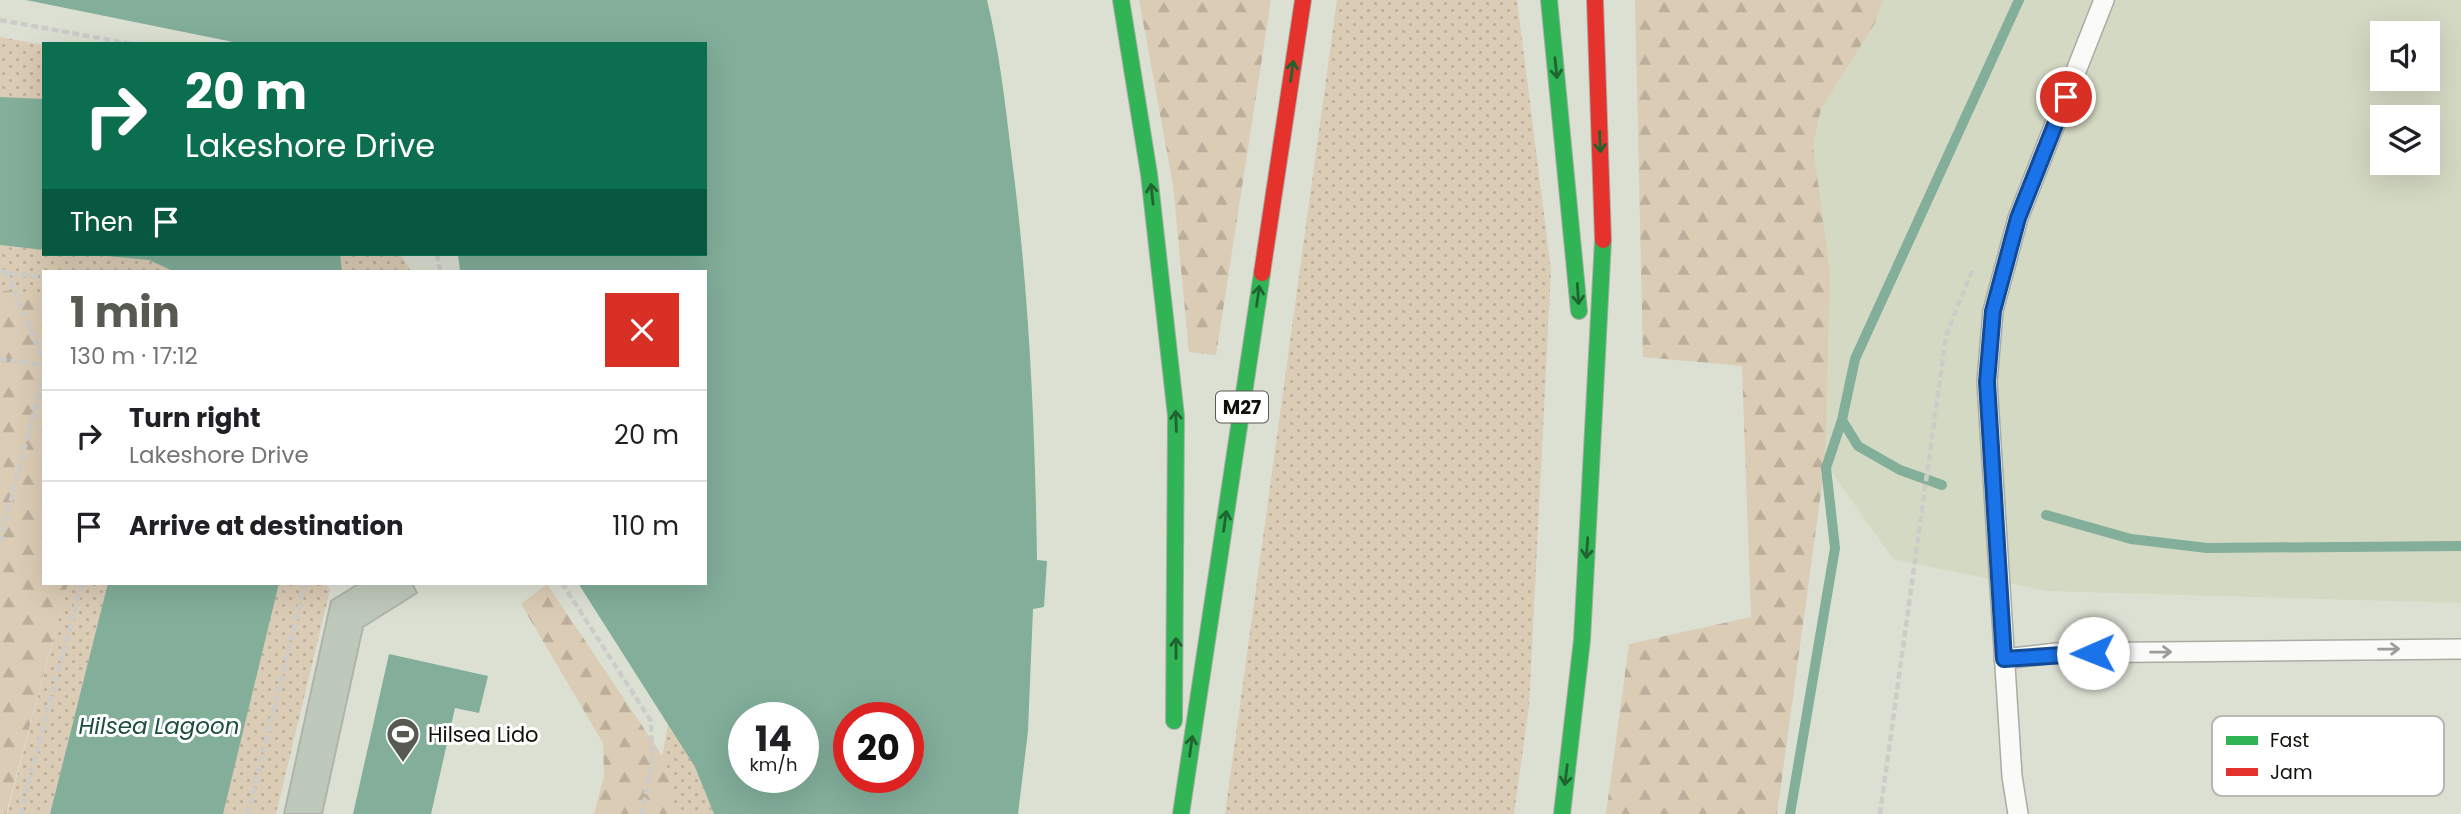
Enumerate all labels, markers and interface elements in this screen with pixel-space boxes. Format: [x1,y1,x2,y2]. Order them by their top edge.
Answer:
map controls [2370,21,2440,175]
button: sound [2370,21,2440,91]
one-way arrow [1550,56,1563,79]
text: 20 m [185,58,307,126]
one-way arrow [1286,61,1299,83]
pin [2036,67,2096,127]
icon: right [70,70,161,161]
icon: arrive [2047,78,2085,116]
button: layers [2370,105,2440,175]
text: Lakeshore Drive [185,123,435,168]
one-way arrow [1593,130,1606,153]
one-way arrow [1145,184,1158,206]
icon: arrive [147,203,185,241]
text: Then [70,204,133,240]
text: 1 min [70,283,180,342]
one-way arrow [1572,283,1585,305]
one-way arrow [1252,286,1265,308]
button: close [605,293,679,367]
text: 130 m · 17:12 [70,340,198,372]
road number: M27 [1216,392,1268,422]
text: Turn right [129,400,261,436]
one-way arrow [1169,409,1182,432]
icon: right [70,417,108,455]
text: 20 m [614,417,679,453]
text: Lakeshore Drive [129,439,309,471]
icon: arrive [70,508,108,546]
text: Arrive at destination [129,508,404,544]
text: 110 m [612,508,679,544]
one-way arrow [1219,511,1232,533]
one-way arrow [1581,537,1594,560]
position arrow [2056,616,2130,690]
one-way arrow [1169,637,1183,660]
one-way arrow [2377,642,2400,656]
one-way arrow [2149,645,2172,659]
speed limit sign: 20 [833,702,924,793]
water label: Hilsea Lagoon [78,710,240,742]
text: 14 [755,714,792,763]
sports icon: Hilsea Lido [384,715,422,764]
legend [2212,716,2444,796]
place label: Hilsea Lido [428,720,539,749]
text: Fast [2270,727,2309,754]
one-way arrow [1185,736,1198,758]
text: km/h [750,752,797,777]
text: Jam [2270,759,2312,786]
one-way arrow [1559,763,1572,786]

